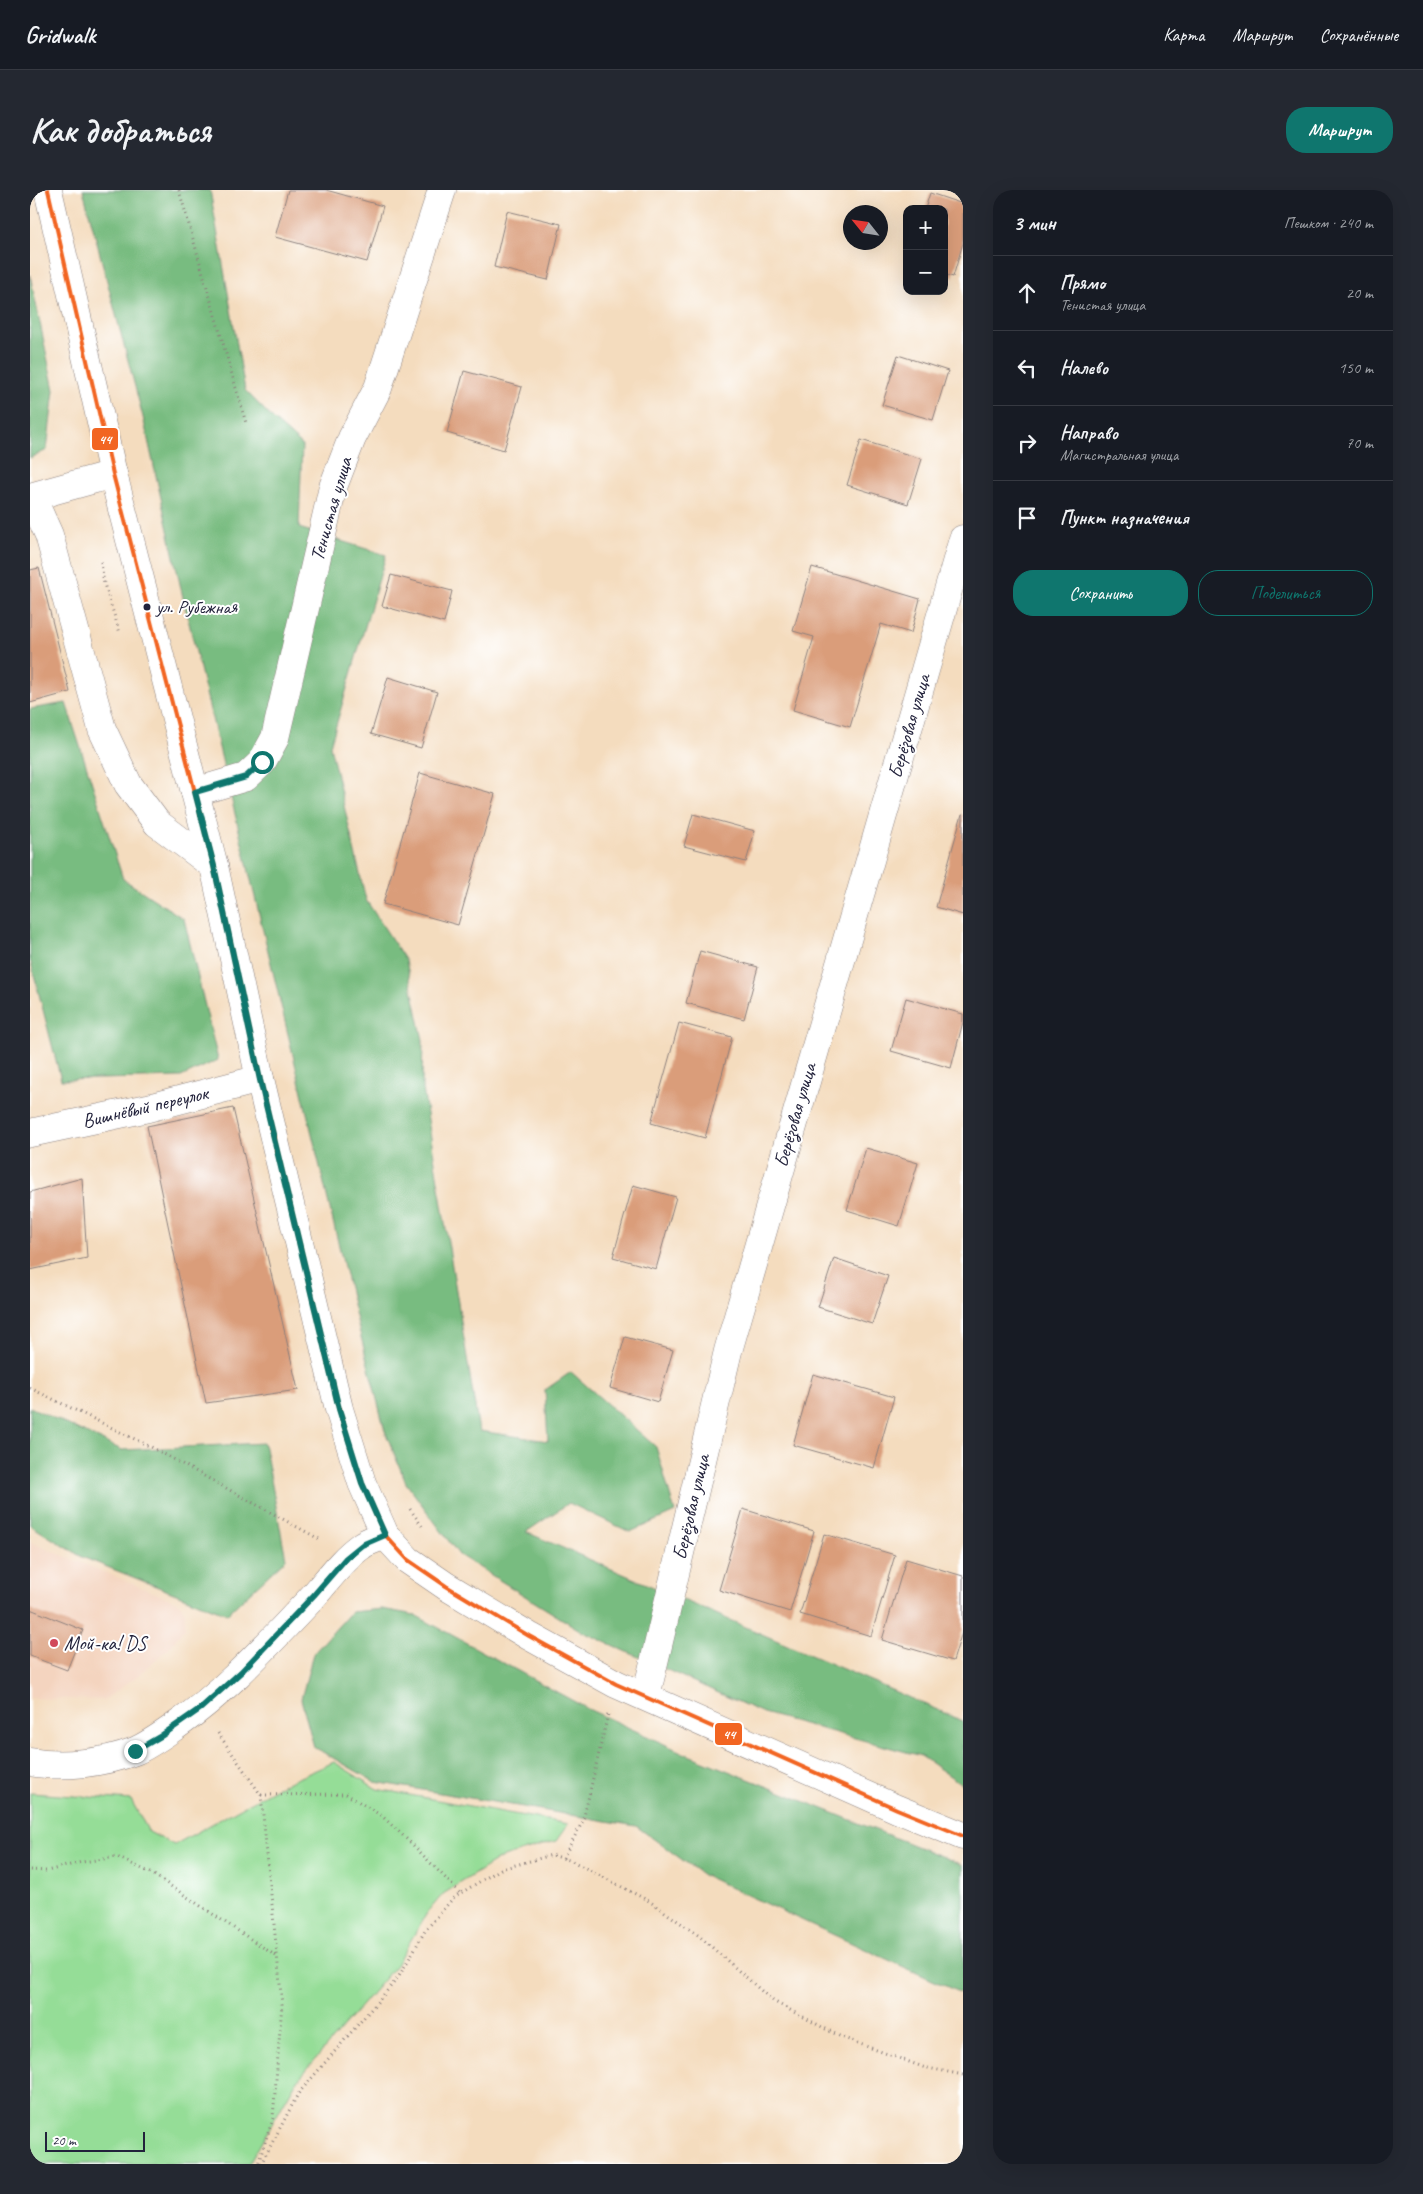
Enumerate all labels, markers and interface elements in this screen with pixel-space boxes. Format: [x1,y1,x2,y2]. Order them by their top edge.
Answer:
text: Gridwalk [25,20,95,50]
text: Карта [1163,24,1204,46]
text: Маршрут [1232,24,1292,46]
text: Сохранённые [1320,24,1398,46]
button: Маршрут [1286,107,1393,153]
text: Как добраться [30,108,211,153]
north arrow [843,205,888,250]
map controls [903,205,948,295]
button: + [903,205,948,250]
text: 3 мин [1013,210,1056,236]
text: Пешком · 240 m [1284,213,1373,233]
button: − [903,250,948,295]
text: Прямо [1060,271,1105,295]
icon: ahead [1013,279,1041,307]
text: 20 m [1346,283,1373,303]
text: Тенистая улица [1060,295,1145,315]
icon: left [1013,354,1041,382]
text: Налево [1060,356,1108,380]
text: 150 m [1339,358,1373,378]
text: Направо [1060,421,1118,445]
line badge: 44 [91,427,119,451]
icon: right [1013,429,1041,457]
text: 44 [99,431,113,448]
text: 70 m [1346,433,1373,453]
text: Магистральная улица [1060,445,1178,465]
street label: Тенистая улица [304,453,358,564]
icon: arrive [1013,504,1041,532]
text: Пункт назначения [1060,506,1189,530]
button: Сохранить [1013,570,1188,616]
button: Поделиться [1198,570,1373,616]
place label: ул. Рубежная [155,595,238,619]
marker: ул. Рубежная [142,602,152,612]
street label: Берёзовая улица [882,669,937,781]
route start [251,751,274,774]
street label: Берёзовая улица [768,1058,823,1170]
street label: Вишнёвый переулок [80,1080,212,1134]
street label: Берёзовая улица [667,1450,717,1562]
place label: Мой-ка! DS [64,1631,148,1656]
marker: Мой-ка! DS [48,1637,60,1649]
line badge: 44 [714,1722,743,1746]
text: 44 [723,1726,737,1743]
route end [124,1740,147,1763]
scale bar [45,2129,145,2152]
text: 20 m [52,2132,76,2149]

